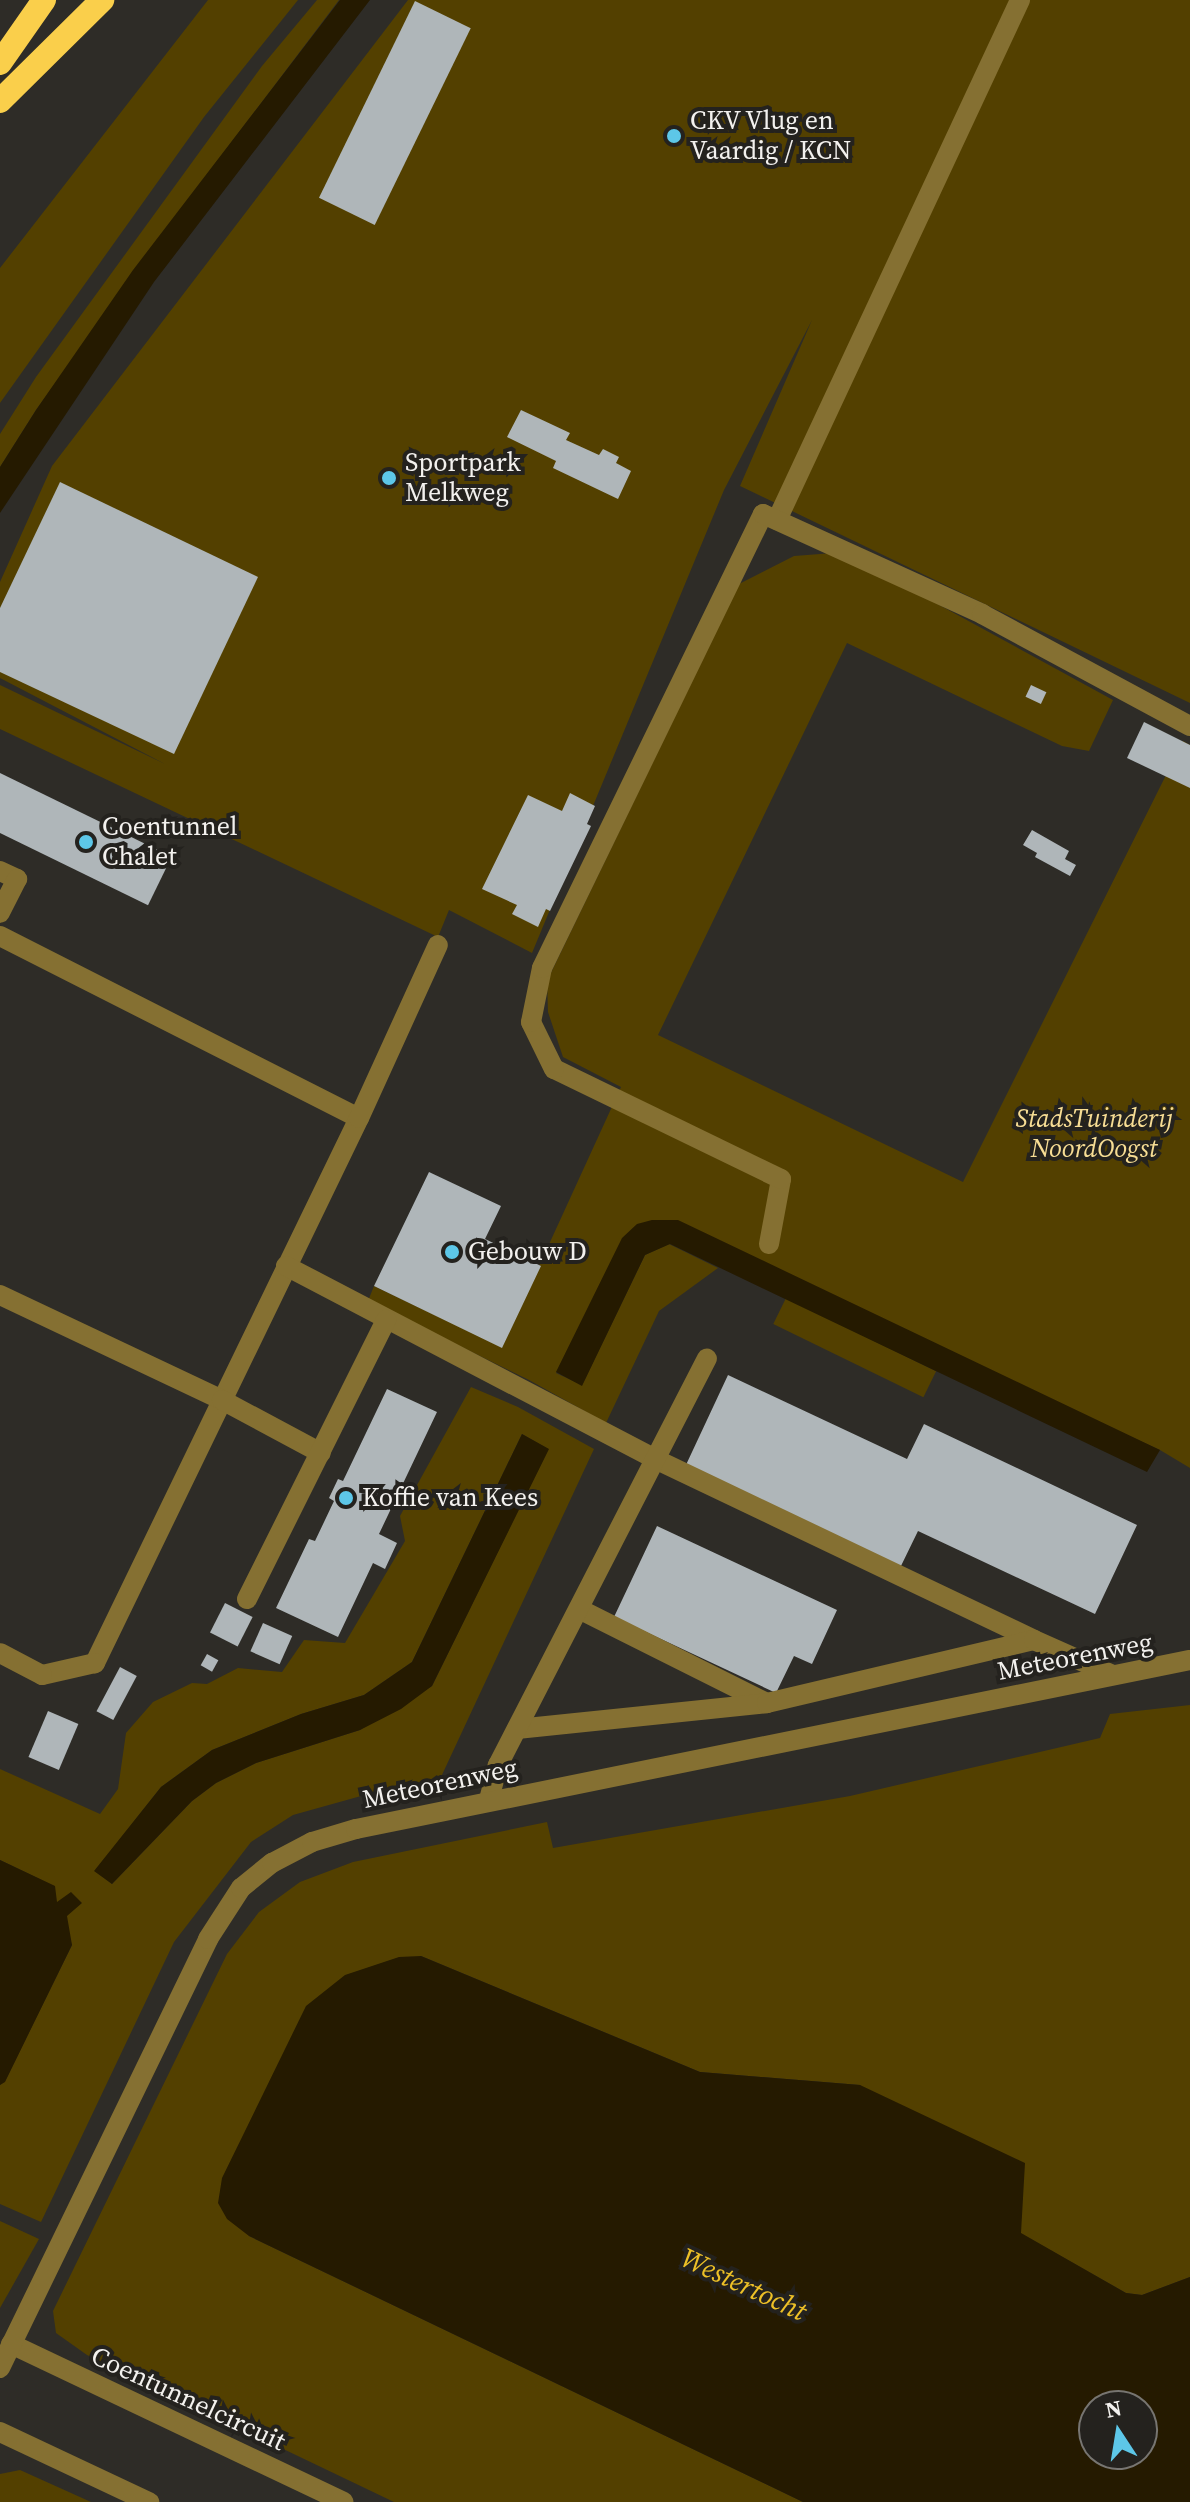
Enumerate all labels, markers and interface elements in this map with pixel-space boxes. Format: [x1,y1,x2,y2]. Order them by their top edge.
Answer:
place label: CKV Vlug en Vaardig / KCN [690,105,851,166]
marker: CKV Vlug en Vaardig / KCN [665,127,683,145]
place label: Sportpark Melkweg [405,447,521,508]
marker: Sportpark Melkweg [380,469,398,487]
place label: Coentunnel Chalet [102,811,237,872]
marker: Coentunnel Chalet [77,833,95,851]
park label: StadsTuinderij NoordOogst [1016,1103,1172,1164]
place label: Gebouw D [468,1236,587,1268]
marker: Gebouw D [443,1243,461,1261]
place label: Koffie van Kees [362,1482,538,1514]
marker: Koffie van Kees [337,1489,355,1507]
street label: Meteorenweg [995,1627,1155,1687]
street label: Meteorenweg [360,1752,520,1816]
water label: Westertocht [676,2240,812,2328]
street label: Coentunnelcircuit [86,2340,290,2458]
north arrow [1078,2390,1158,2470]
text: N [1102,2392,1124,2425]

